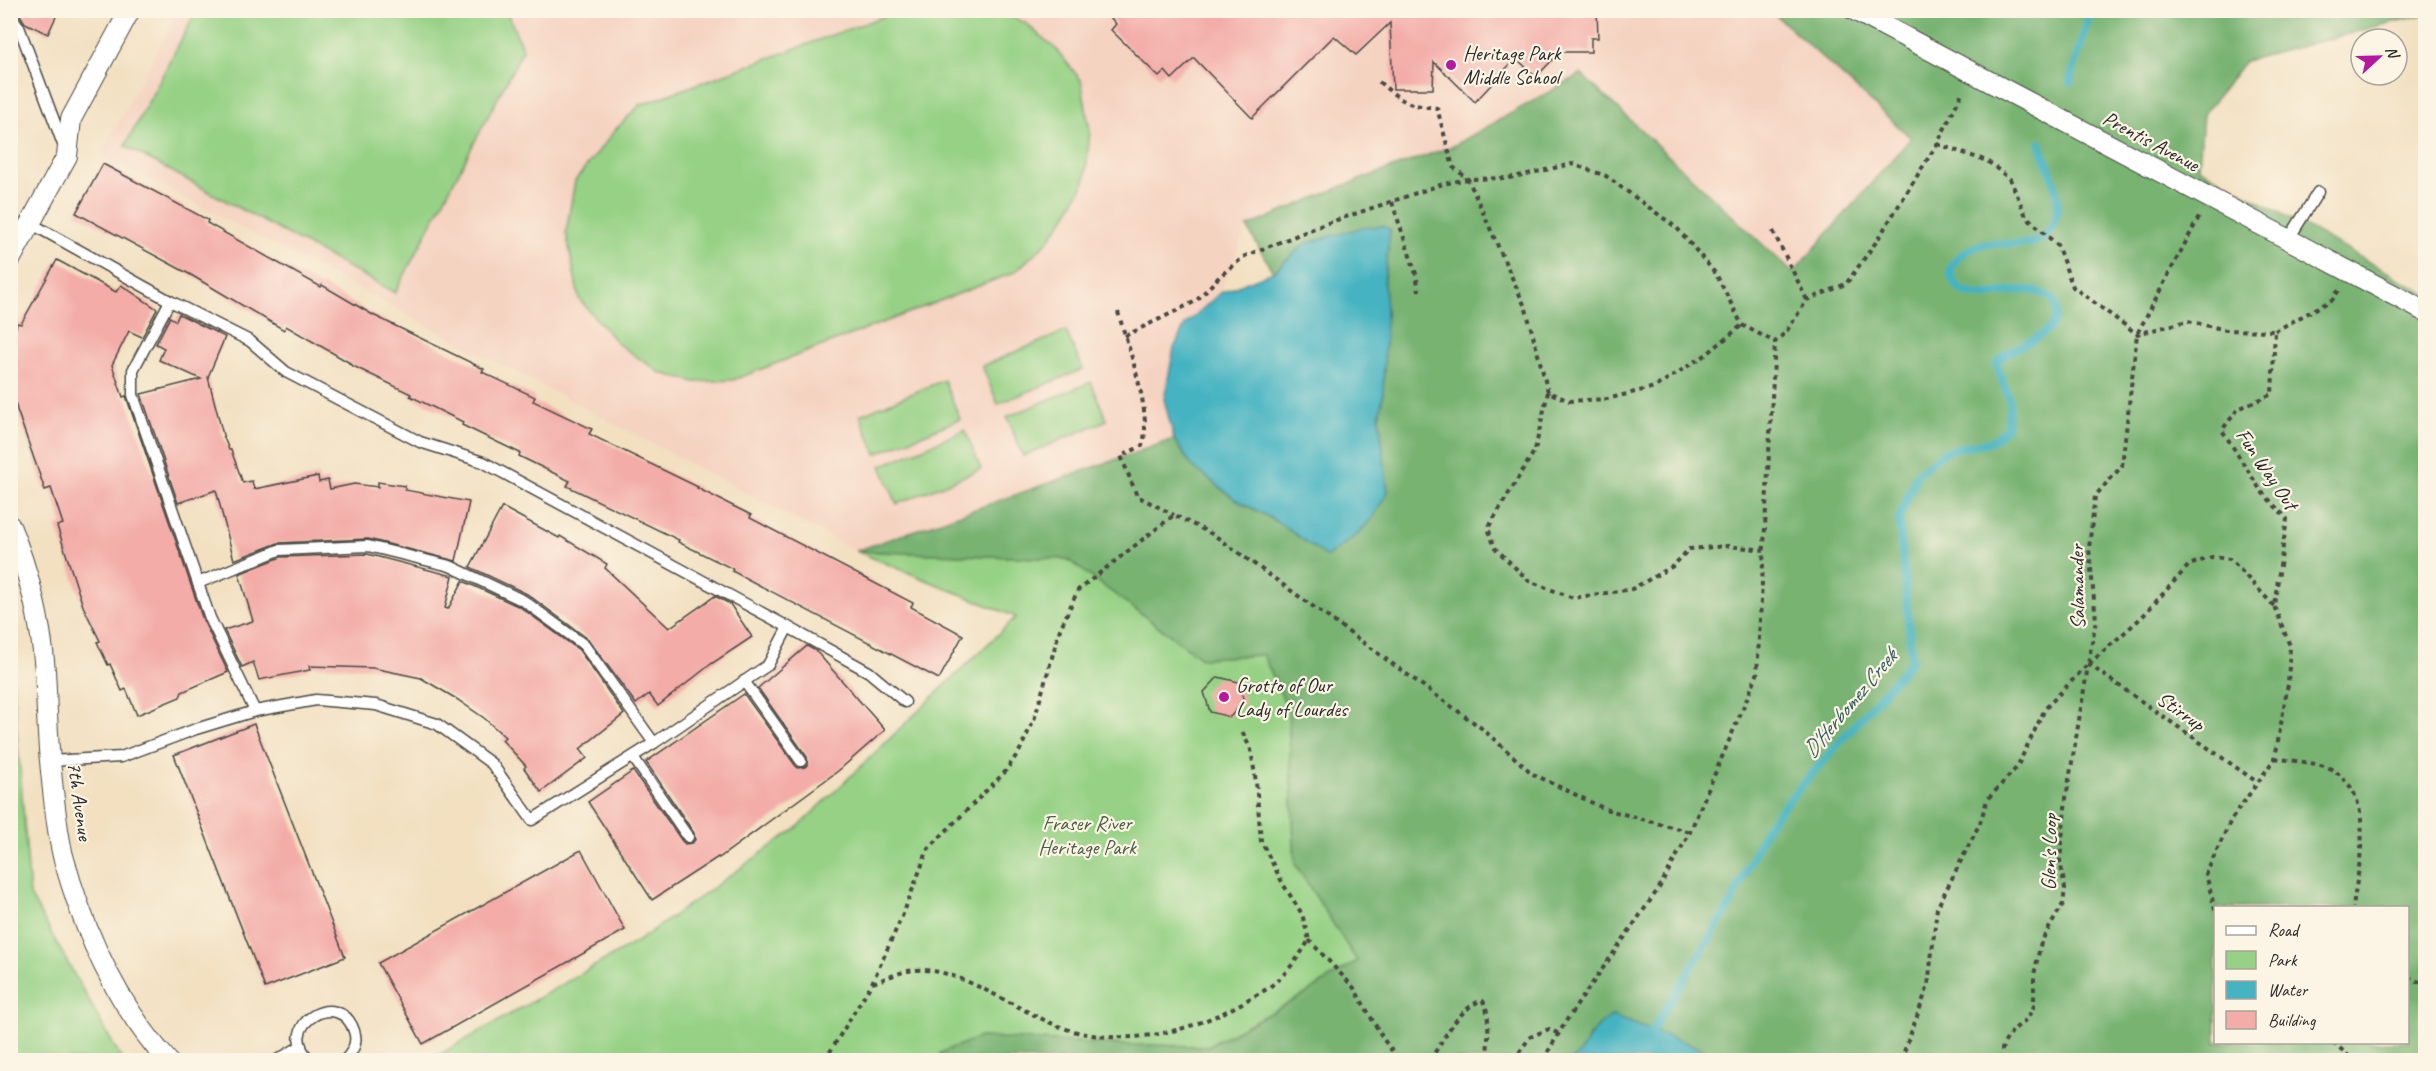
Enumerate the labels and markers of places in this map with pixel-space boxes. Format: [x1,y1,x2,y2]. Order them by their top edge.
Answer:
place label: Heritage Park Middle School [1463,40,1563,90]
marker: Heritage Park Middle School [1444,58,1458,72]
place label: Grotto of Our Lady of Lourdes [1236,672,1349,722]
marker: Grotto of Our Lady of Lourdes [1217,690,1231,704]

